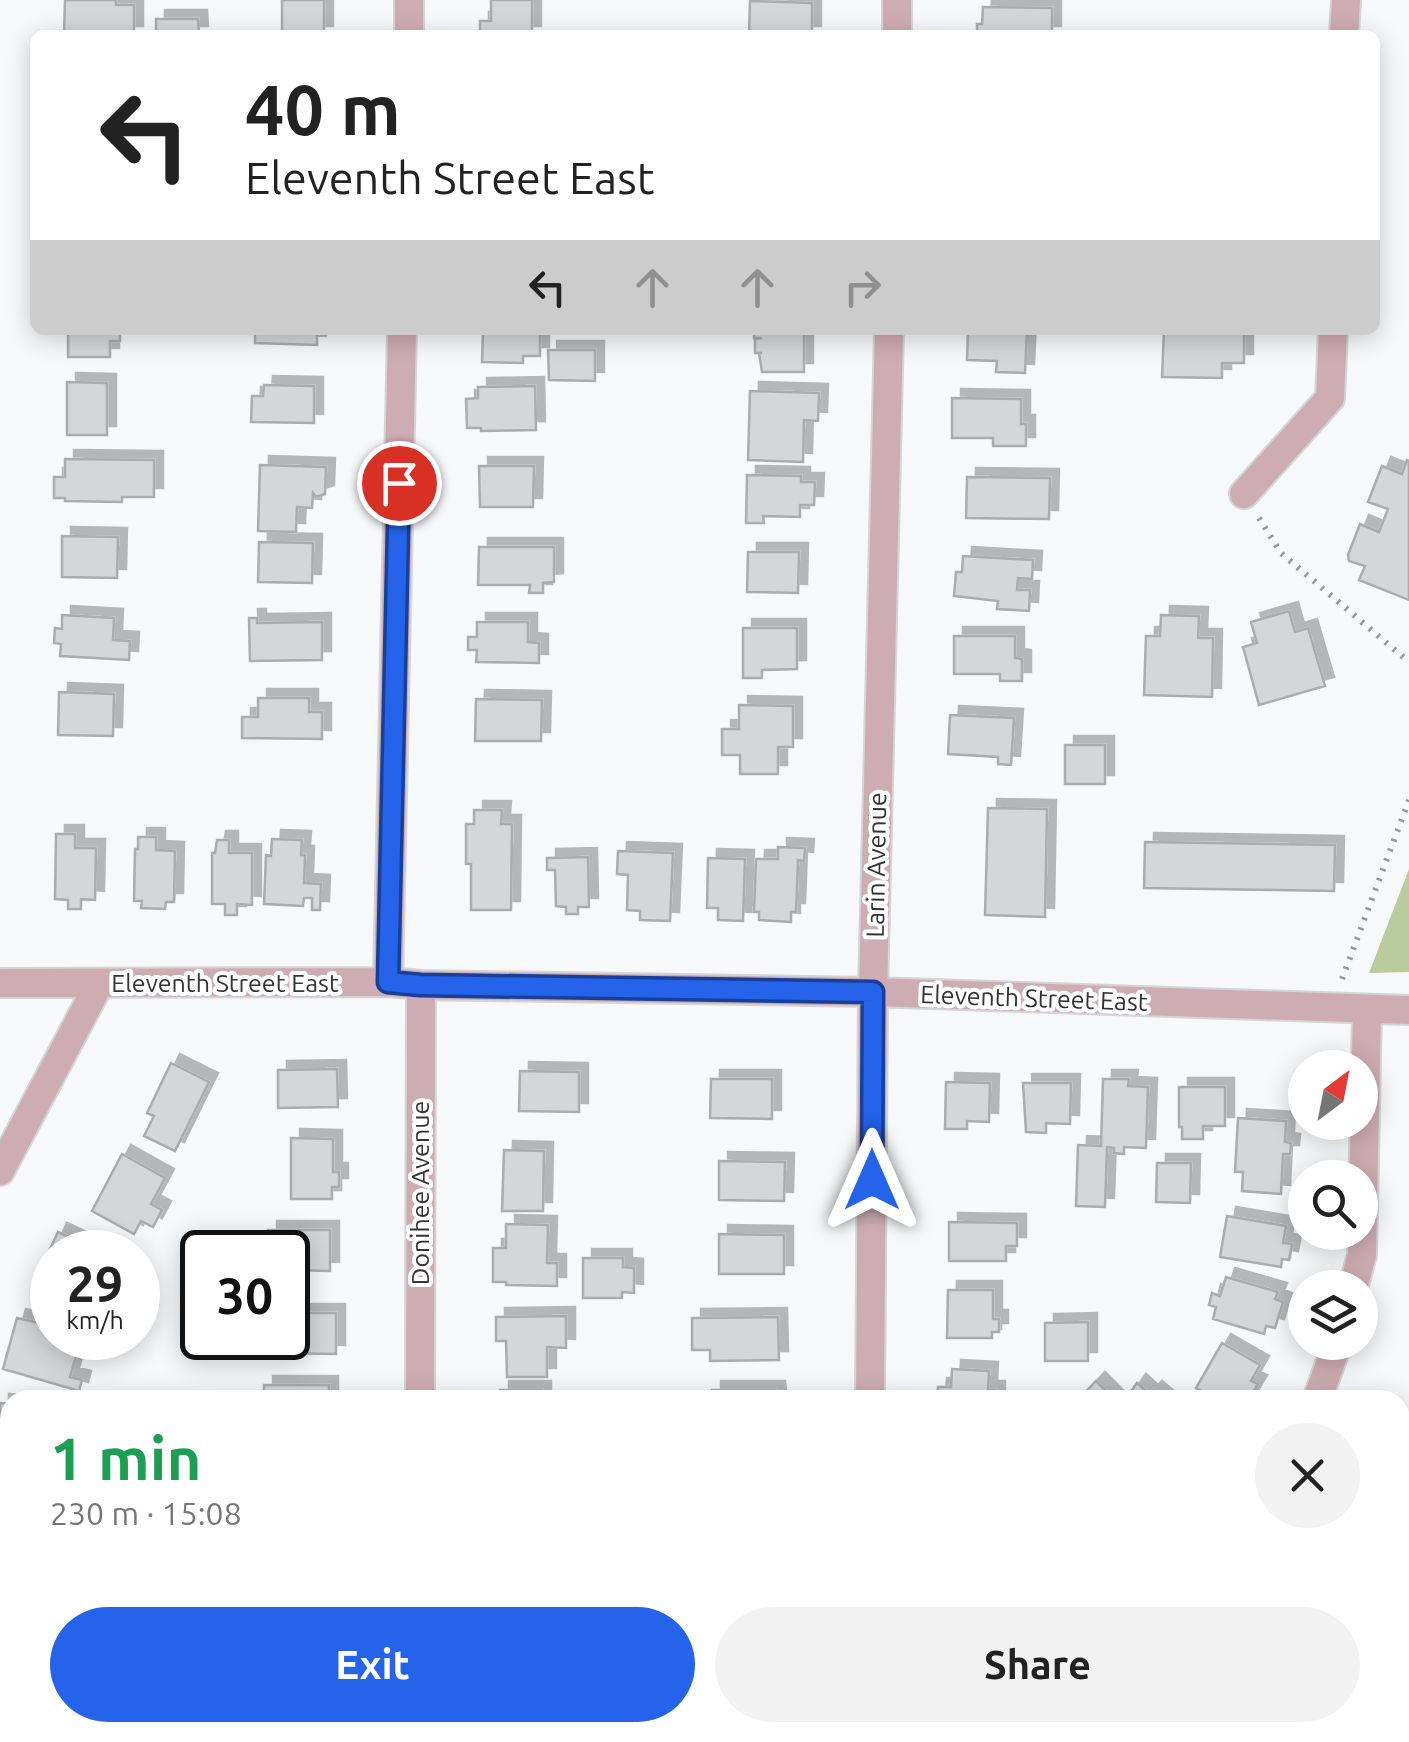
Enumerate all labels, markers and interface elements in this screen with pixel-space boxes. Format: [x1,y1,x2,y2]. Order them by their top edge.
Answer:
icon: left [80,70,210,200]
text: 40 m [245,70,401,148]
text: Eleventh Street East [245,152,654,203]
icon: left [520,260,575,315]
icon: ahead [625,260,680,315]
icon: ahead [730,260,785,315]
icon: right [835,260,890,315]
pin [357,441,442,526]
icon: arrive [372,456,427,511]
street label: Larin Avenue [861,792,891,938]
street label: Eleventh Street East [111,969,339,997]
street label: Eleventh Street East [920,980,1148,1016]
north arrow [1288,1050,1378,1140]
map controls [1288,1050,1378,1360]
street label: Donihee Avenue [406,1101,434,1285]
position arrow [820,1128,924,1232]
button: search [1288,1160,1378,1250]
speed limit sign: 30 [180,1230,310,1360]
text: 29 [67,1255,123,1311]
button: layers [1288,1270,1378,1360]
text: km/h [66,1306,124,1334]
button: close [1255,1423,1360,1528]
text: 1 min [50,1424,202,1491]
text: 230 m · 15:08 [50,1495,242,1531]
button: Exit [50,1607,695,1722]
button: Share [715,1607,1360,1722]

